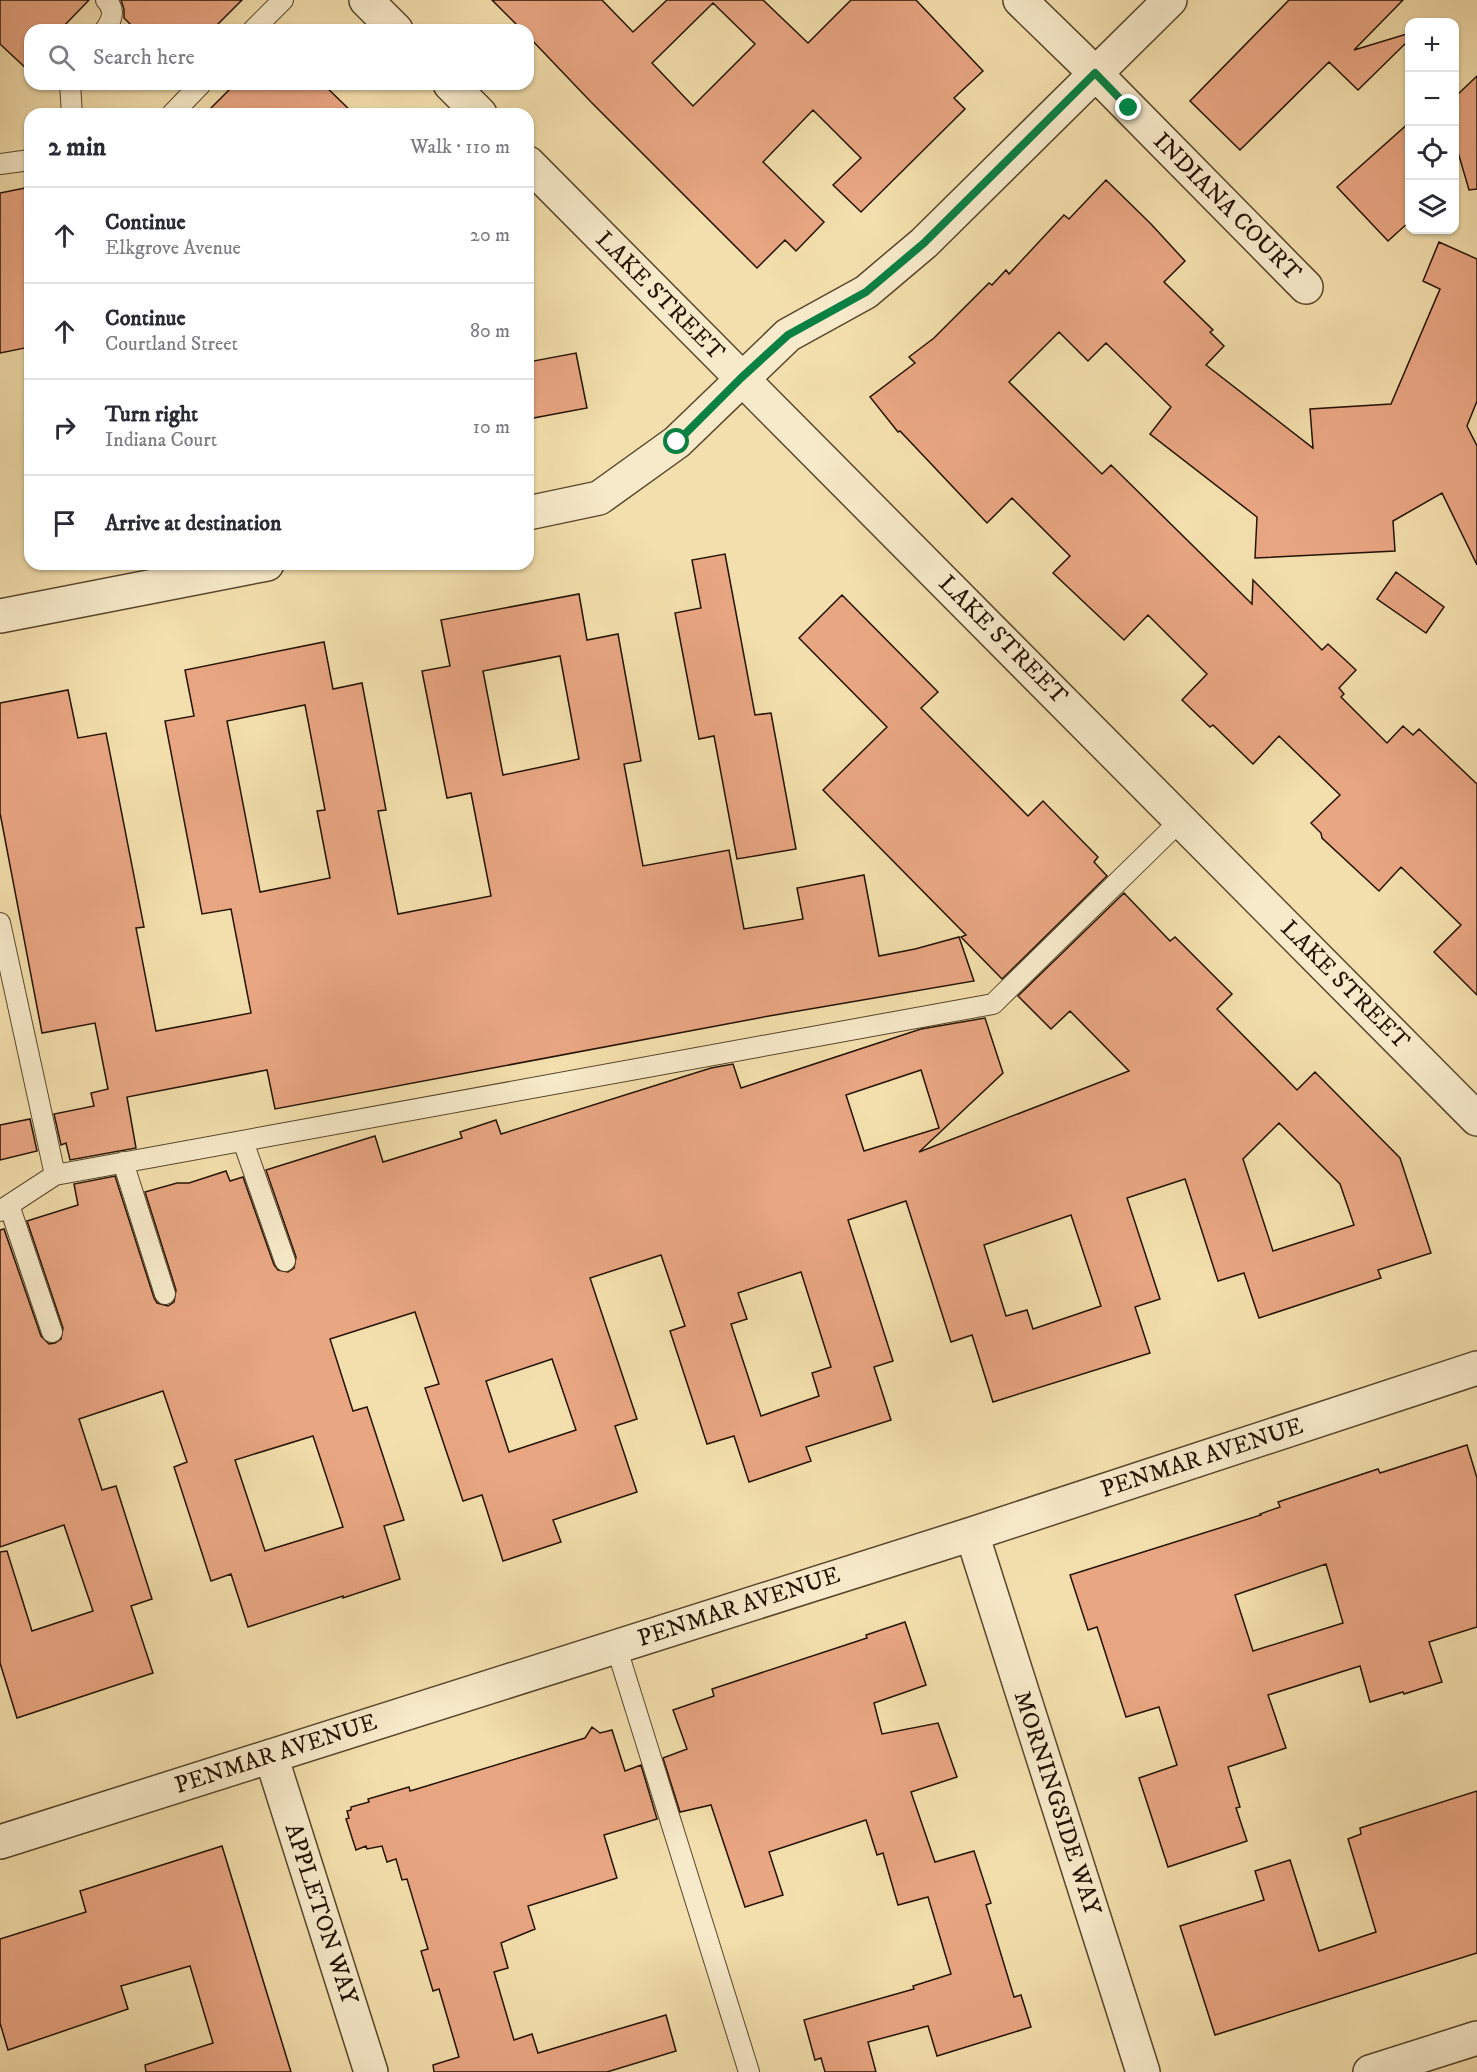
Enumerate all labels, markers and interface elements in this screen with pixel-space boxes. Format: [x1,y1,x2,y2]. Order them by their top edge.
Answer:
map controls [1405,18,1459,234]
button: + [1405,18,1459,72]
search box [24,24,534,90]
icon: search [45,41,78,74]
text: Search here [93,44,195,71]
button: − [1405,72,1459,126]
route end [1115,94,1141,120]
button: locate [1405,126,1459,180]
street label: INDIANA COURT [1147,127,1307,287]
text: 2 min [48,131,106,164]
text: Walk · 110 m [410,135,510,160]
button: layers [1405,180,1459,234]
text: Continue [105,209,186,236]
icon: ahead [48,219,81,252]
text: 20 m [470,223,510,248]
street label: LAKE STREET [589,225,731,367]
text: Elkgrove Avenue [105,236,241,261]
text: Continue [105,305,186,332]
icon: ahead [48,315,81,348]
text: 80 m [470,319,510,344]
text: Courtland Street [105,332,238,357]
text: Turn right [105,401,198,428]
icon: right [48,411,81,444]
text: 10 m [473,415,510,440]
text: Indiana Court [105,428,217,453]
route start [663,428,689,454]
icon: arrive [48,507,81,540]
text: Arrive at destination [105,510,282,537]
street label: LAKE STREET [932,569,1074,711]
street label: LAKE STREET [1274,914,1416,1056]
street label: PENMAR AVENUE [1097,1411,1307,1505]
street label: PENMAR AVENUE [634,1560,844,1654]
street label: MORNINGSIDE WAY [1007,1687,1108,1920]
street label: PENMAR AVENUE [171,1707,381,1801]
street label: APPLETON WAY [278,1820,365,2009]

